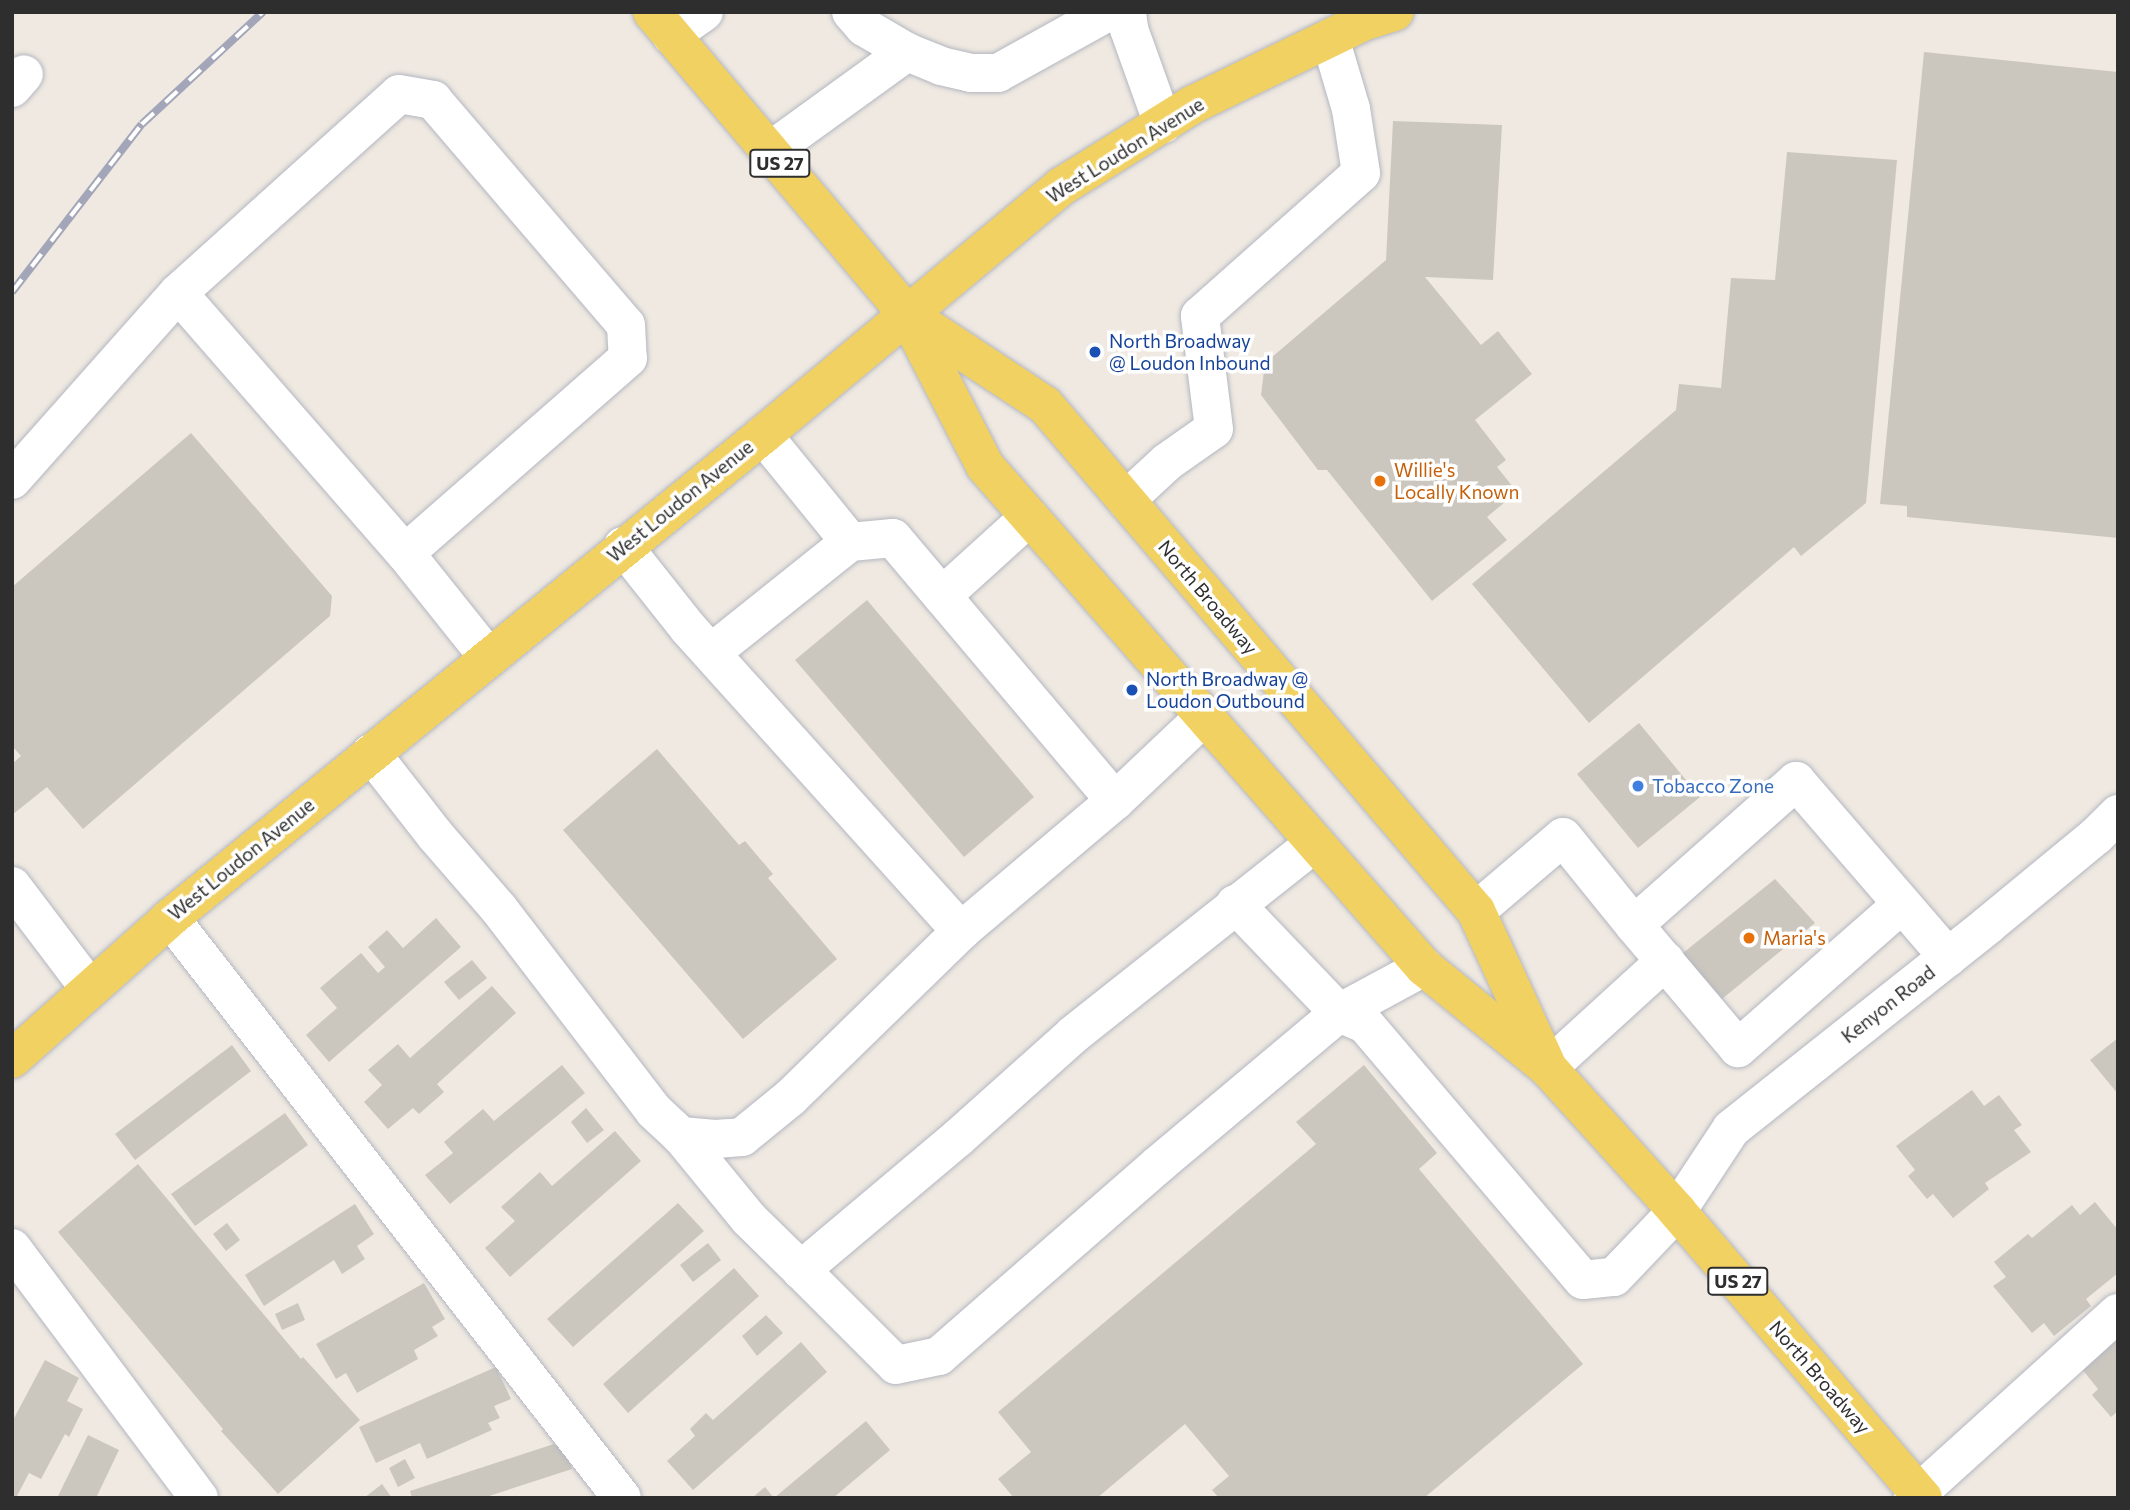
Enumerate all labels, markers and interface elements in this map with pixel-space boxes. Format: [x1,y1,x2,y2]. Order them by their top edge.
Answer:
street label: West Loudon Avenue [1042,92,1208,208]
road number: US 27 [748,148,812,178]
place label: North Broadway @ Loudon Inbound [1109,330,1270,374]
marker: North Broadway @ Loudon Inbound [1087,344,1103,360]
street label: West Loudon Avenue [602,435,758,567]
place label: Willie's Locally Known [1394,459,1519,503]
marker: Willie's Locally Known [1372,473,1388,489]
street label: North Broadway [1154,535,1262,659]
place label: North Broadway @ Loudon Outbound [1146,668,1308,712]
marker: North Broadway @ Loudon Outbound [1124,682,1140,698]
place label: Tobacco Zone [1652,775,1774,797]
marker: Tobacco Zone [1630,778,1646,794]
street label: West Loudon Avenue [163,793,319,925]
place label: Maria's [1763,927,1826,949]
marker: Maria's [1741,930,1757,946]
street label: Kenyon Road [1837,960,1939,1048]
road number: US 27 [1706,1266,1770,1296]
street label: North Broadway [1765,1316,1875,1438]

